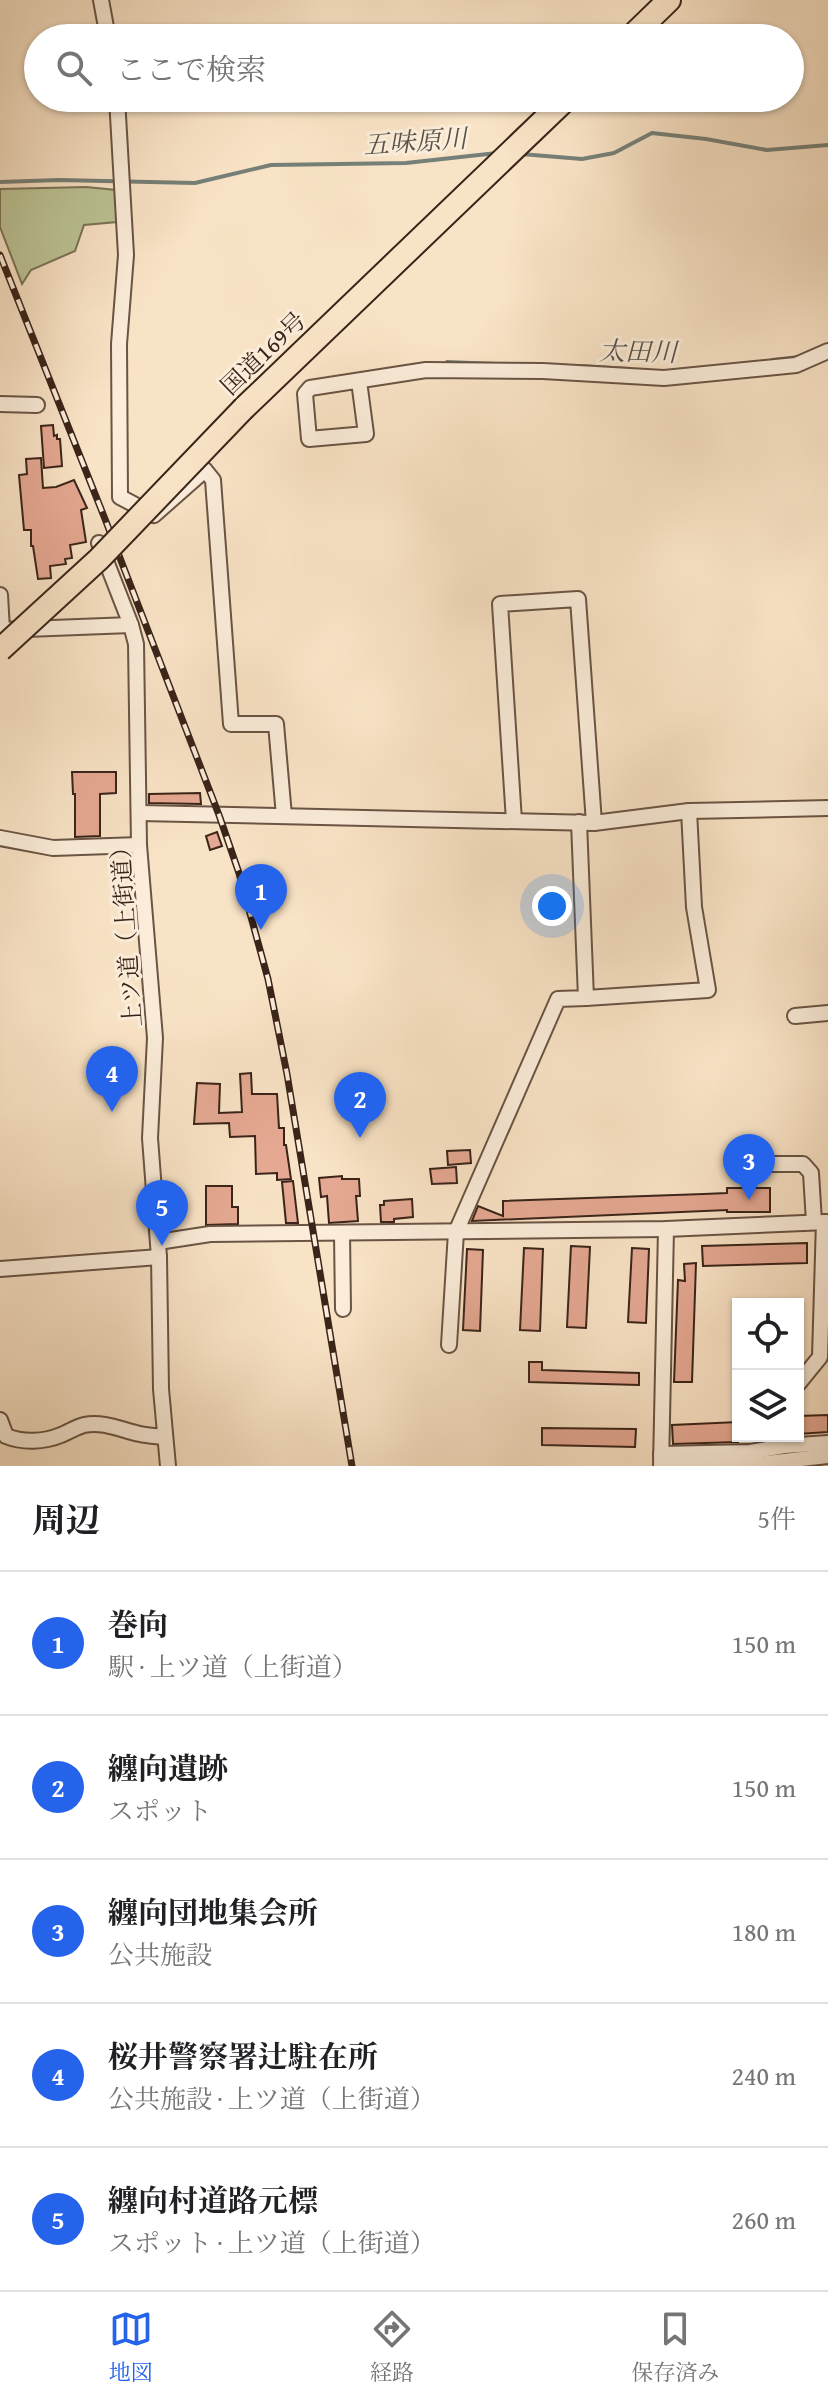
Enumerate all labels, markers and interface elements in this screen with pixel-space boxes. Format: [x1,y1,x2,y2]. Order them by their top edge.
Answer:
search box [24,24,804,112]
icon: search [52,46,96,90]
text: ここで検索 [116,47,266,91]
water label: 五味原川 [362,118,471,164]
street label: 国道169号 [212,303,314,403]
water label: 太田川 [599,331,680,371]
street label: 上ツ道（上街道） [102,834,150,1028]
pin: 1 [235,864,287,930]
your location [532,886,572,926]
pin: 4 [86,1046,138,1112]
pin: 2 [334,1072,386,1138]
pin: 3 [723,1134,775,1200]
pin: 5 [136,1180,188,1246]
map controls [732,1298,804,1442]
button: locate [732,1298,804,1370]
button: layers [732,1370,804,1442]
text: 周辺 [32,1495,100,1544]
text: 5件 [757,1499,796,1538]
text: 巻向 [108,1602,168,1646]
text: 1 [51,1624,65,1663]
text: 150 m [731,1624,796,1663]
text: 駅 · 上ツ道（上街道） [108,1647,358,1686]
text: 纏向遺跡 [108,1746,228,1790]
text: 2 [51,1768,65,1807]
text: 150 m [731,1768,796,1807]
text: スポット [108,1791,212,1830]
text: 纏向団地集会所 [108,1890,318,1934]
text: 3 [51,1912,65,1951]
text: 180 m [731,1912,796,1951]
text: 公共施設 [108,1935,212,1974]
text: 桜井警察署辻駐在所 [108,2034,378,2078]
text: 4 [51,2056,65,2095]
text: 240 m [731,2056,796,2095]
text: 公共施設 · 上ツ道（上街道） [108,2079,436,2118]
text: 纏向村道路元標 [108,2178,318,2222]
text: 5 [51,2200,65,2239]
text: 260 m [731,2200,796,2239]
text: スポット · 上ツ道（上街道） [108,2223,436,2262]
tab: 地図 [109,2307,153,2388]
tab: 経路 [370,2307,414,2388]
tab: 保存済み [631,2307,719,2388]

